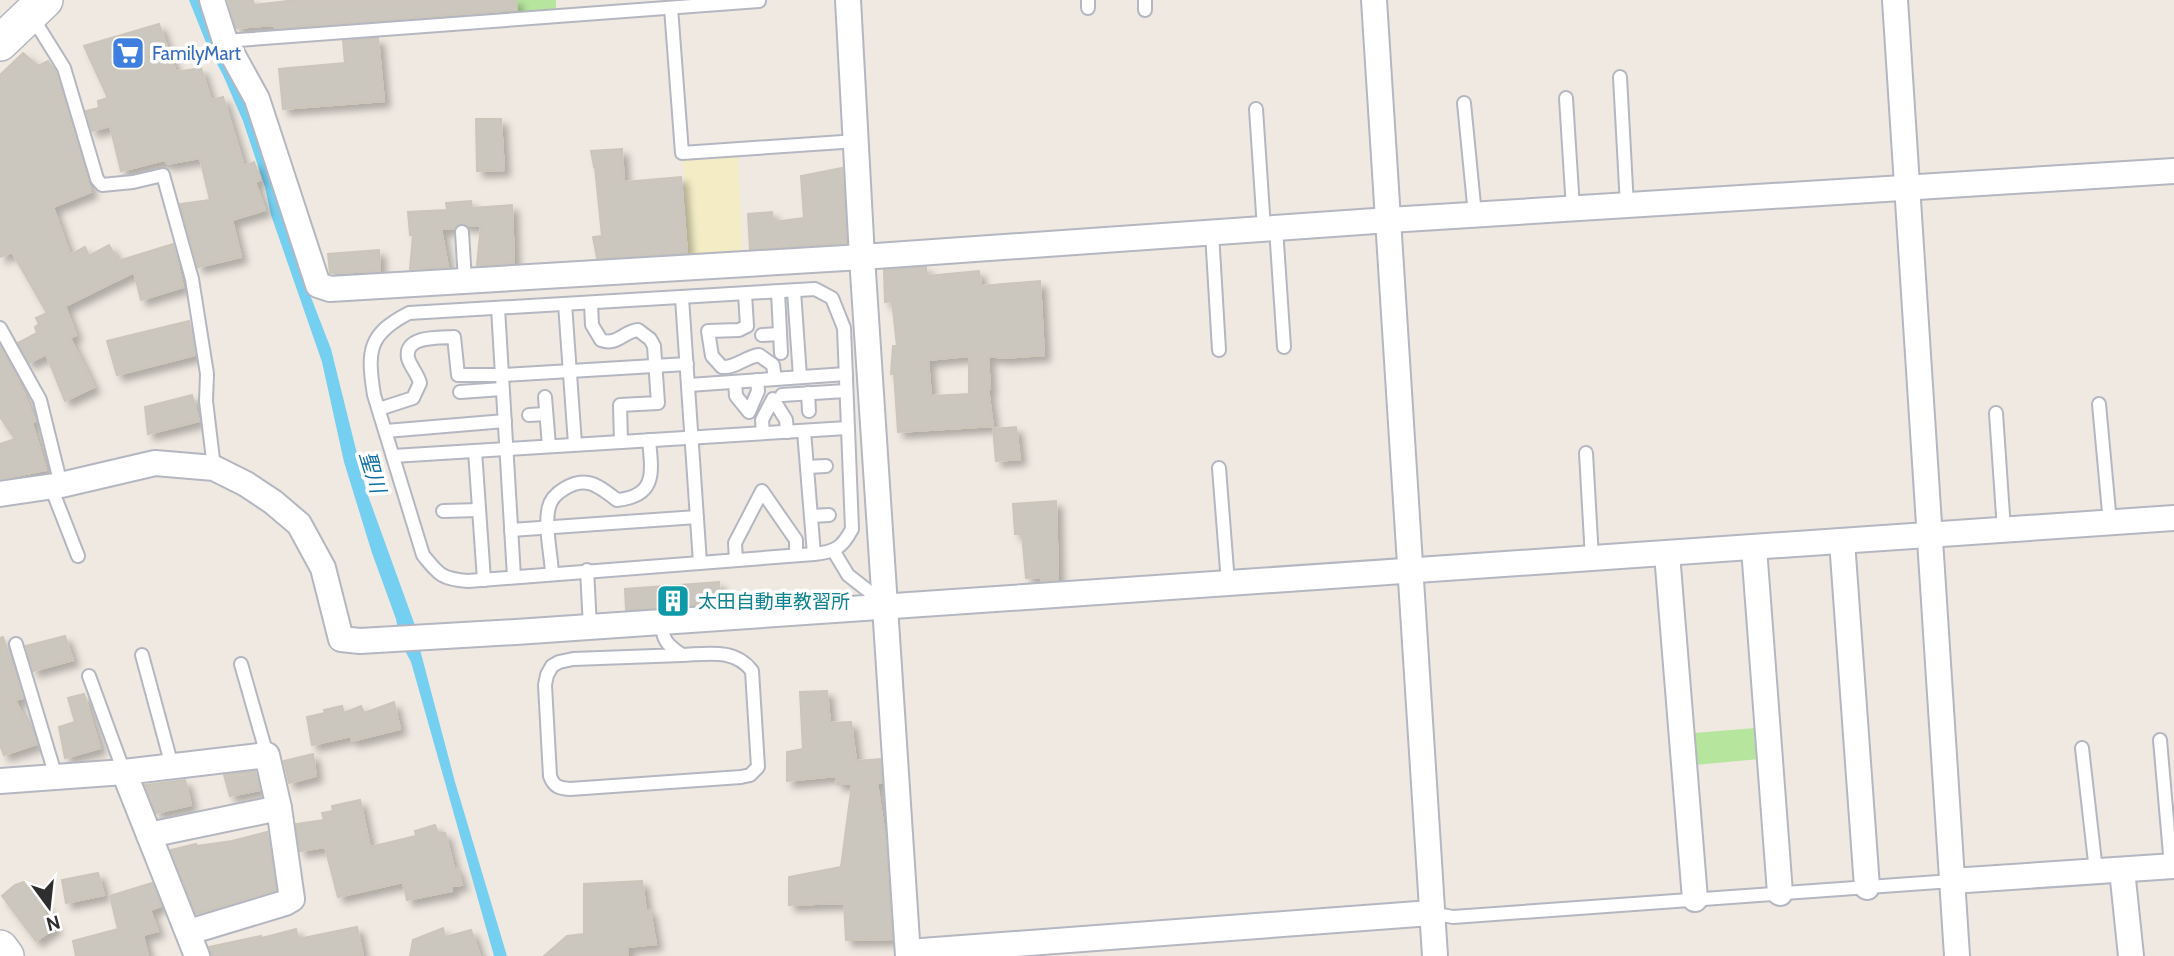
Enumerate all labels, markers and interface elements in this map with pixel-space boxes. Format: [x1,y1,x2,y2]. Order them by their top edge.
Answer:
supermarket icon: FamilyMart [109,34,147,72]
place label: FamilyMart [152,42,242,65]
water label: 聖川 [355,448,392,498]
building icon: 太田自動車教習所 [654,582,692,620]
place label: 太田自動車教習所 [698,590,850,613]
north arrow [14,872,84,942]
text: N [44,910,63,936]

